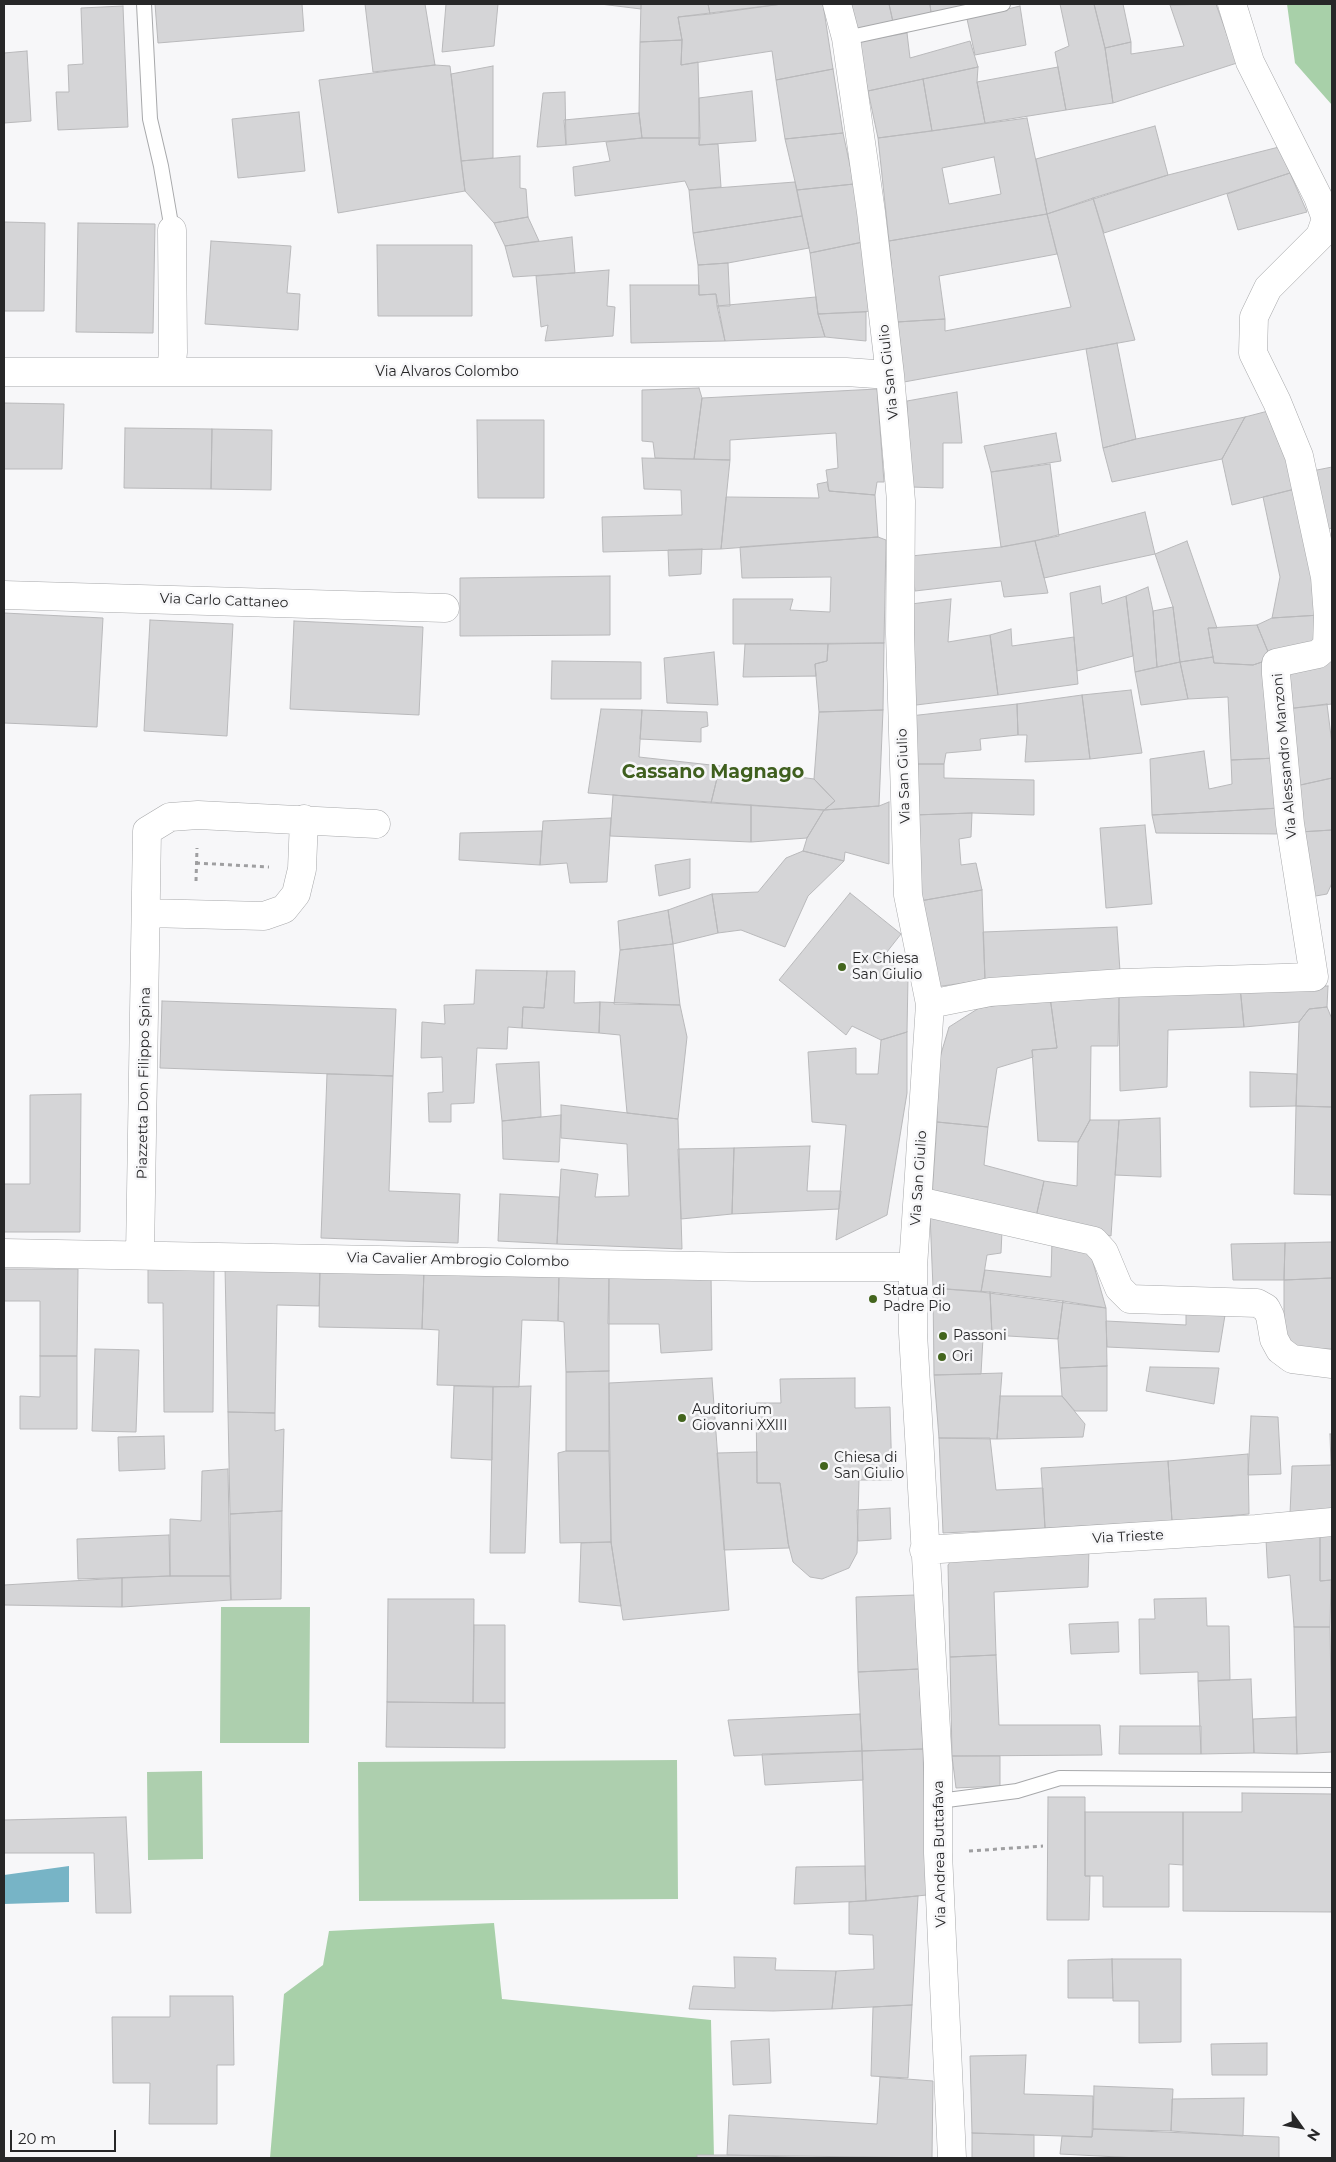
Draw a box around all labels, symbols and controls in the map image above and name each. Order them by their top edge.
street label: Via San Giulio [876,324,902,420]
street label: Via Alvaros Colombo [375,364,519,380]
street label: Via Carlo Cattaneo [159,590,289,612]
street label: Via Alessandro Manzoni [1269,672,1301,840]
street label: Via San Giulio [894,728,914,824]
district label: Cassano Magnago [622,761,804,783]
place label: Ex Chiesa San Giulio [852,951,922,984]
marker: Ex Chiesa San Giulio [836,961,848,973]
street label: Piazzetta Don Filippo Spina [134,987,154,1179]
street label: Via San Giulio [907,1130,931,1226]
street label: Via Cavalier Ambrogio Colombo [347,1250,569,1270]
place label: Statua di Padre Pio [883,1283,951,1315]
marker: Statua di Padre Pio [867,1293,879,1305]
place label: Passoni [953,1328,1007,1344]
marker: Passoni [937,1330,949,1342]
place label: Ori [952,1349,973,1365]
marker: Ori [936,1351,948,1363]
place label: Auditorium Giovanni XXIII [692,1402,788,1434]
marker: Auditorium Giovanni XXIII [676,1412,688,1424]
place label: Chiesa di San Giulio [834,1450,904,1482]
marker: Chiesa di San Giulio [818,1460,830,1472]
street label: Via Trieste [1092,1527,1164,1547]
street label: Via Andrea Buttafava [930,1780,950,1928]
north arrow [1276,2102,1326,2152]
scale bar [12,2120,119,2152]
text: N [1303,2125,1324,2145]
text: 20 m [18,2129,56,2148]

